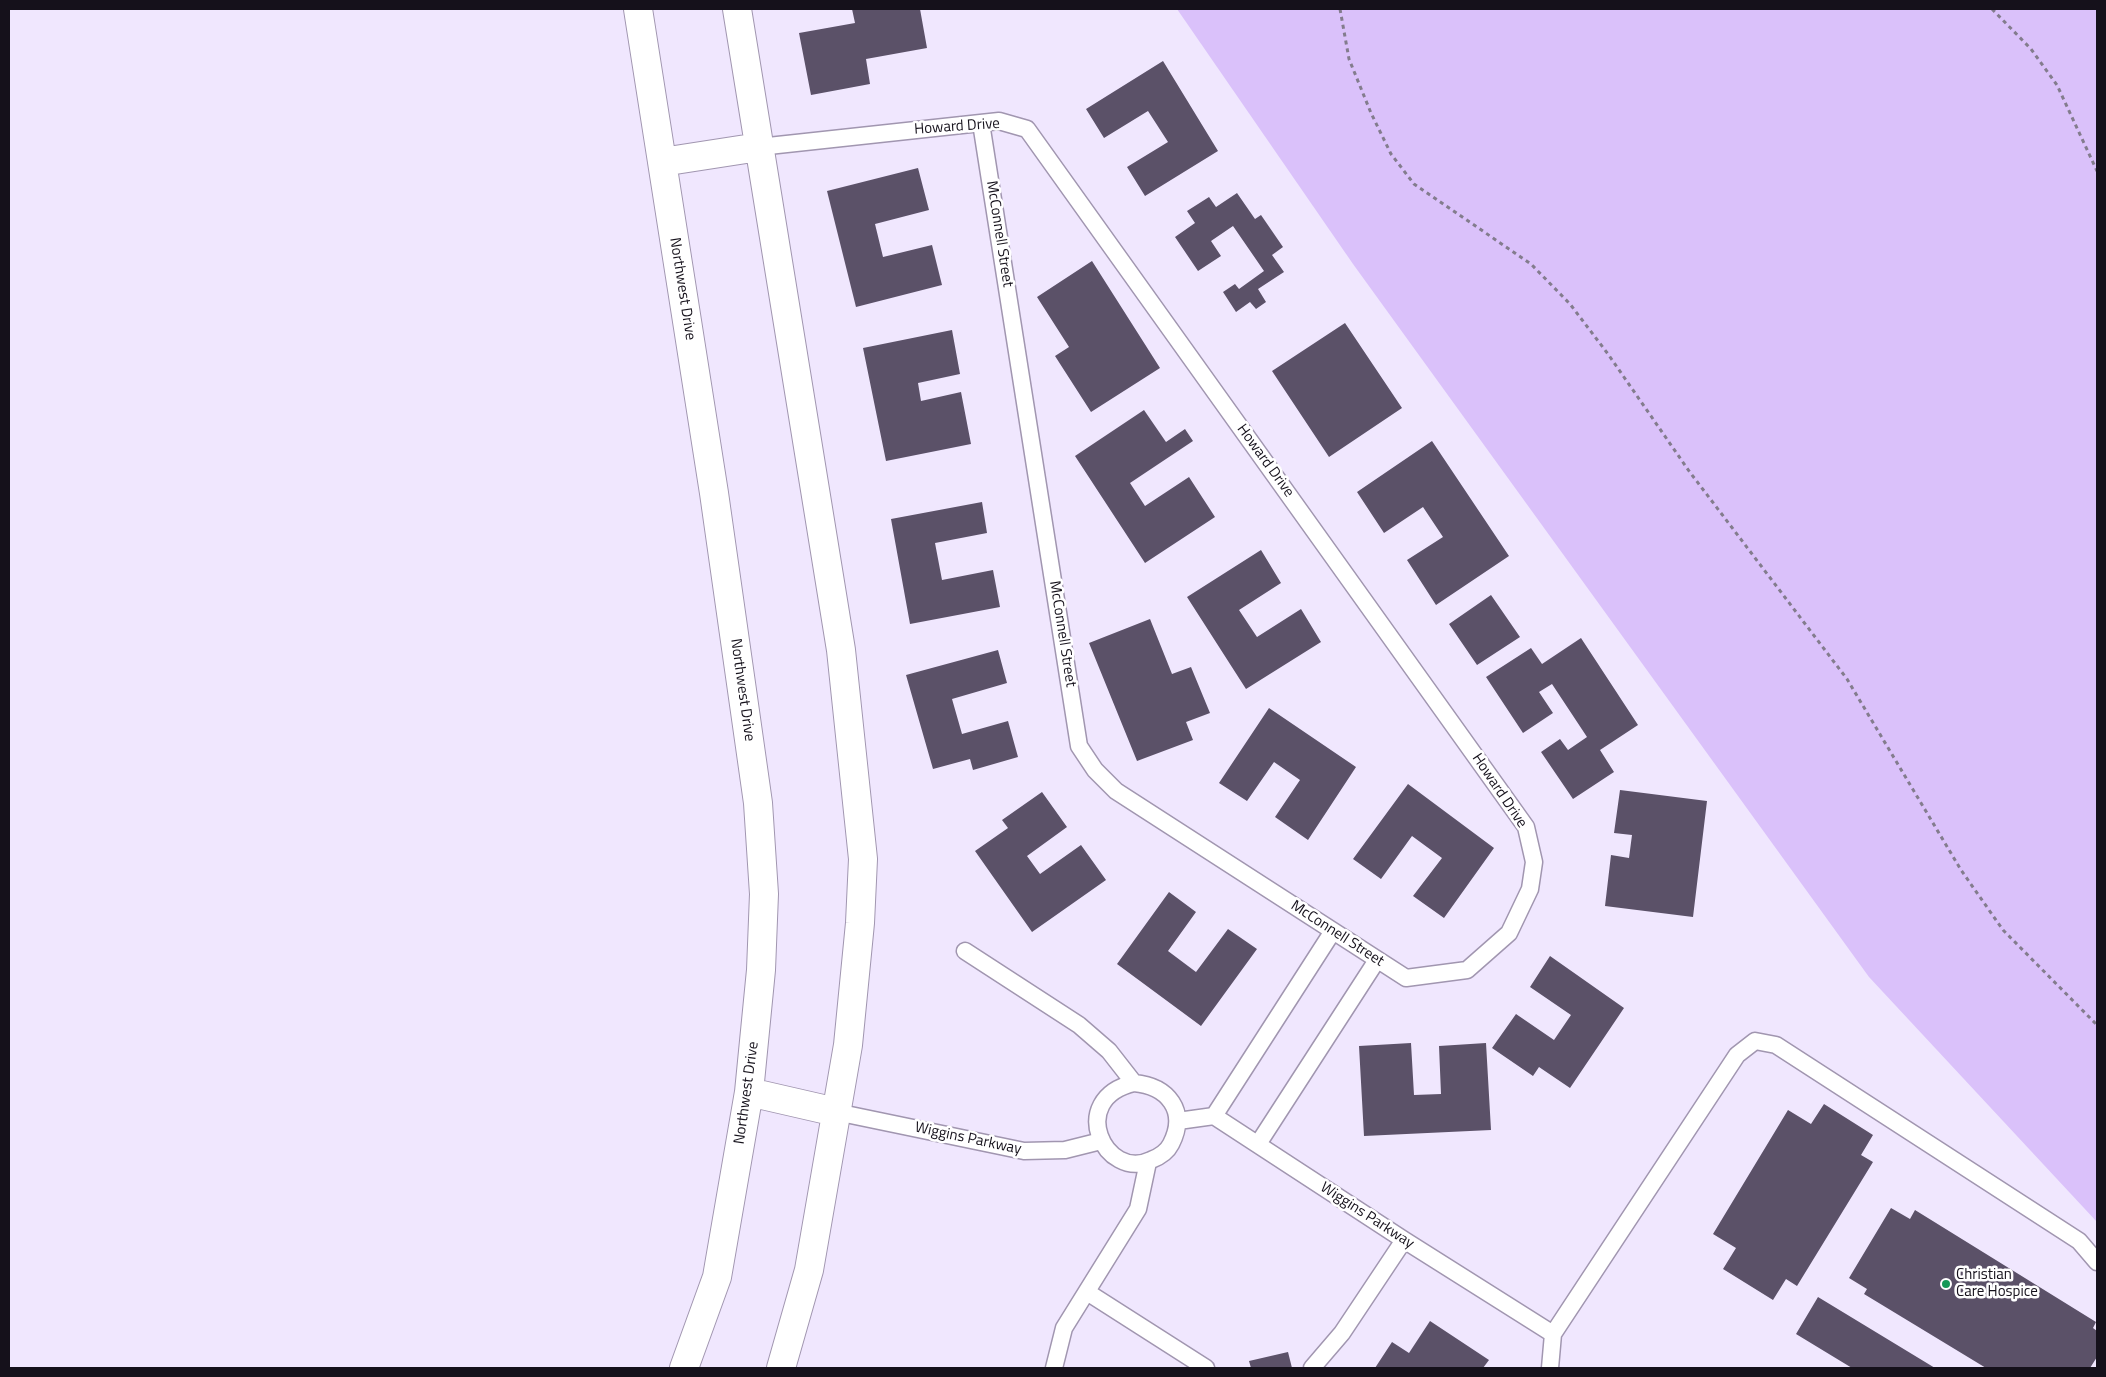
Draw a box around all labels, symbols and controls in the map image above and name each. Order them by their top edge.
street label: Howard Drive [914,115,1000,139]
street label: McConnell Street [982,179,1016,289]
street label: Northwest Drive [665,236,699,342]
street label: Howard Drive [1233,421,1297,501]
street label: McConnell Street [1045,579,1079,689]
street label: Northwest Drive [726,637,758,743]
street label: Howard Drive [1468,750,1530,832]
street label: McConnell Street [1287,897,1387,971]
street label: Northwest Drive [731,1040,763,1146]
street label: Wiggins Parkway [913,1119,1023,1159]
street label: Wiggins Parkway [1317,1179,1417,1253]
place label: Christian Care Hospice [1956,1266,2038,1301]
marker: Christian Care Hospice [1940,1278,1952,1290]

